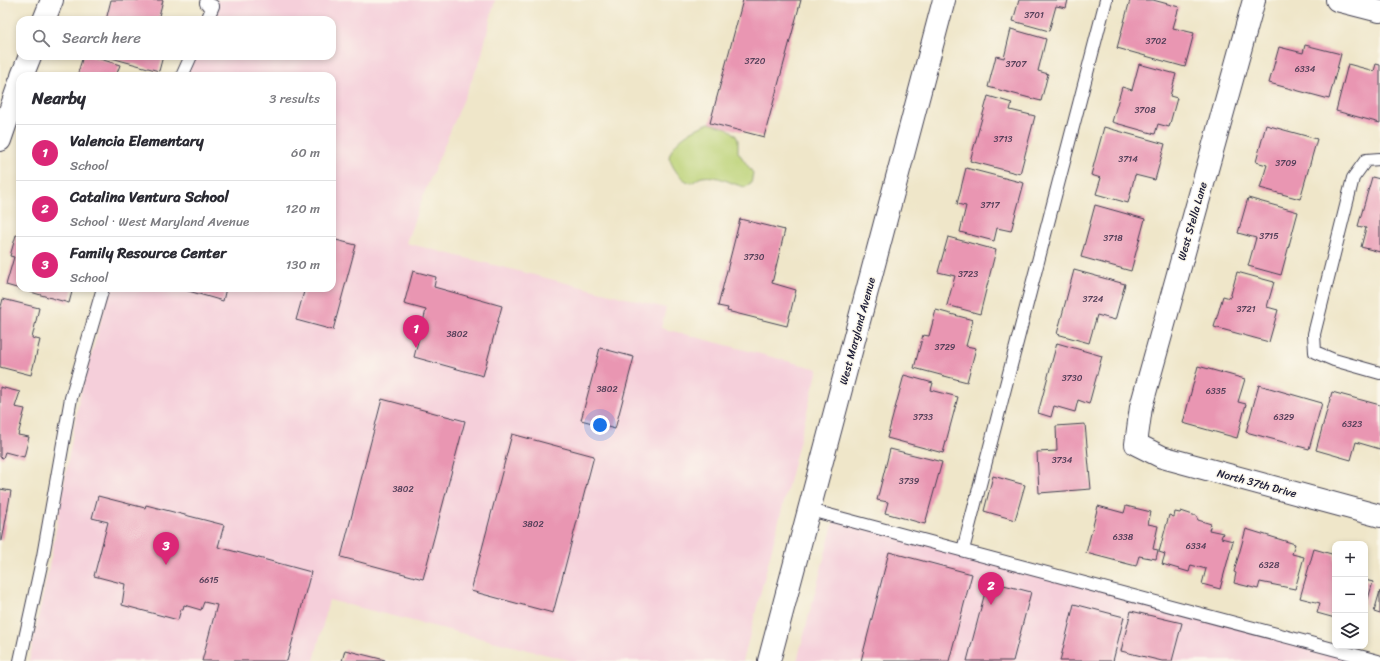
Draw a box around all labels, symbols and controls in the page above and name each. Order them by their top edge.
house number: 3701 [1024,7,1044,23]
search box [16,16,336,60]
text: Search here [62,25,141,51]
icon: search [30,27,52,49]
house number: 3702 [1146,33,1166,49]
house number: 3720 [745,53,766,69]
house number: 3707 [1006,56,1027,72]
house number: 6334 [1295,61,1316,77]
text: Nearby [32,83,86,113]
text: 3 results [269,87,320,110]
house number: 3708 [1134,102,1156,118]
text: Valencia Elementary [70,128,204,154]
house number: 3713 [994,131,1012,147]
text: 1 [42,141,48,164]
text: 60 m [291,141,320,164]
house number: 3714 [1118,151,1138,167]
text: School [70,154,108,177]
house number: 3709 [1275,155,1297,171]
street label: West Stella Lane [1172,179,1213,263]
text: Catalina Ventura School [70,184,229,210]
text: 2 [41,197,49,220]
text: 120 m [285,197,320,220]
house number: 3717 [980,197,1000,213]
text: School · West Maryland Avenue [70,210,249,233]
house number: 3715 [1259,228,1279,244]
house number: 3718 [1103,230,1123,246]
text: Family Resource Center [70,240,226,266]
house number: 3730 [744,249,765,265]
text: 3 [41,253,49,276]
text: 130 m [286,253,320,276]
text: School [70,266,108,289]
house number: 3723 [958,266,978,282]
street label: West Maryland Avenue [834,275,881,387]
house number: 3724 [1083,291,1104,307]
house number: 3721 [1236,301,1256,317]
pin: 1 [403,315,429,348]
house number: 3802 [446,326,468,342]
house number: 3729 [935,339,956,355]
house number: 3730 [1062,370,1083,386]
house number: 3802 [596,381,618,397]
house number: 6335 [1206,383,1227,399]
house number: 3733 [913,409,933,425]
house number: 6329 [1274,409,1295,425]
your location [590,415,610,435]
house number: 6323 [1342,416,1362,432]
house number: 3734 [1052,452,1073,468]
street label: North 37th Drive [1215,464,1299,503]
house number: 3739 [899,473,920,489]
house number: 3802 [392,481,414,497]
house number: 3802 [522,516,544,532]
house number: 6338 [1113,529,1134,545]
pin: 3 [153,532,179,565]
house number: 6334 [1186,538,1207,554]
map controls [1332,541,1368,649]
button: + [1332,541,1368,577]
house number: 6328 [1259,557,1280,573]
house number: 6615 [199,572,219,588]
pin: 2 [978,572,1004,605]
button: − [1332,577,1368,613]
button: layers [1332,613,1368,649]

